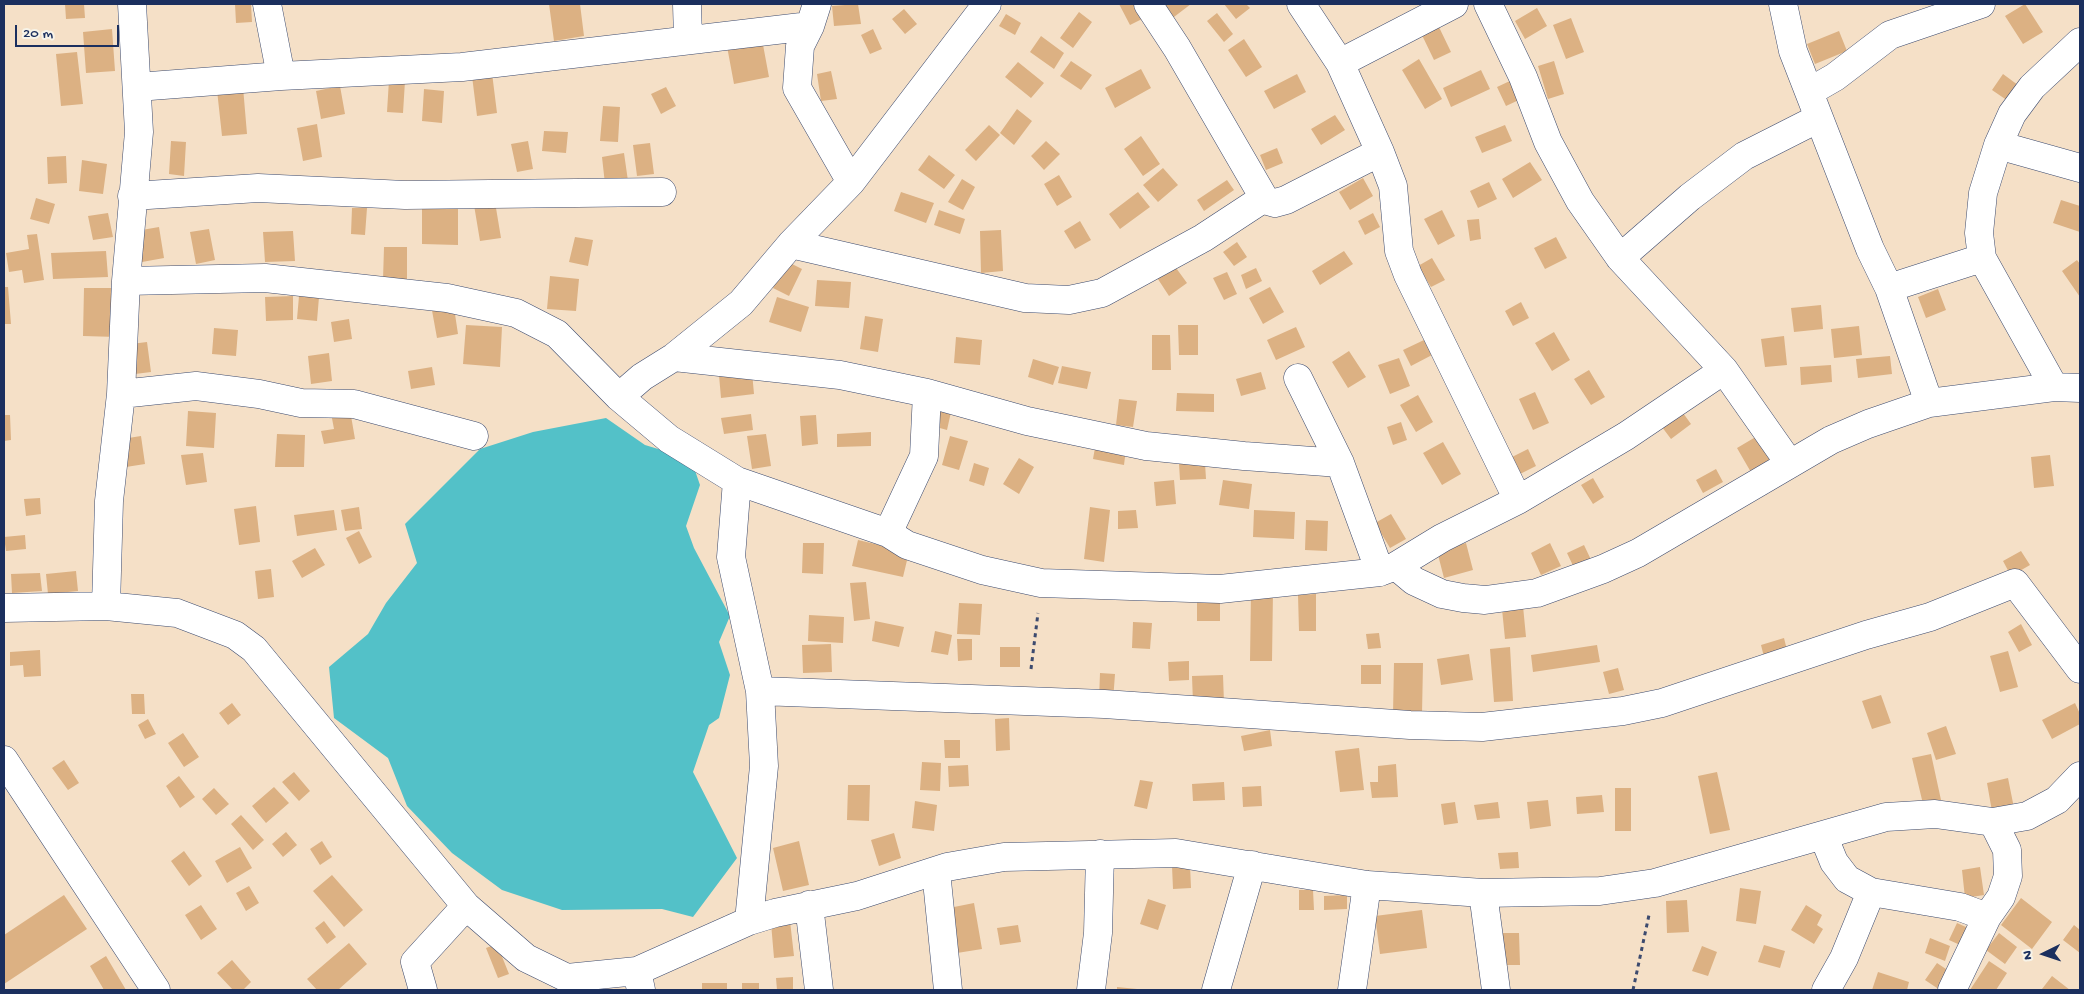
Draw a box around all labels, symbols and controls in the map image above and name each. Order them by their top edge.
scale bar [18,15,121,47]
text: 20 m [23,25,53,43]
north arrow [2019,929,2069,979]
text: N [2020,950,2037,960]

